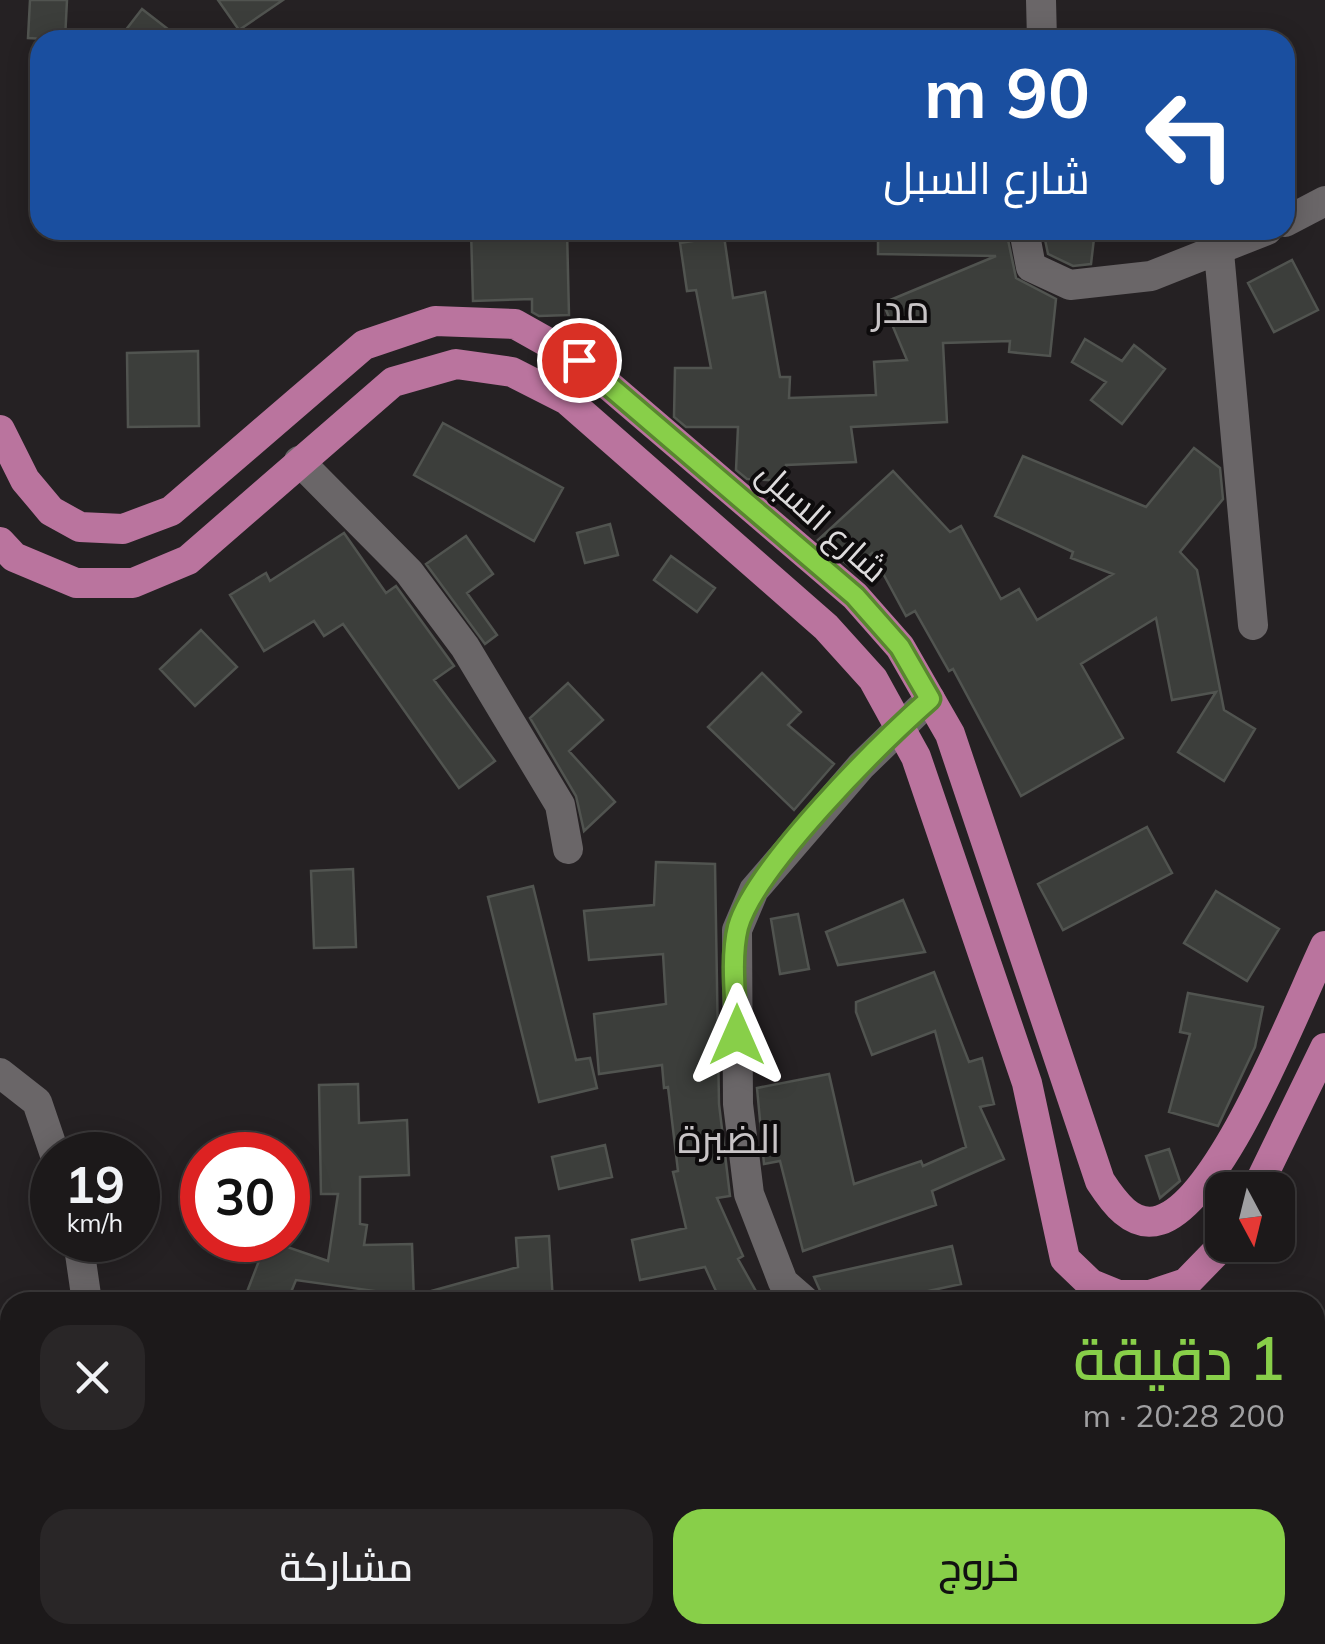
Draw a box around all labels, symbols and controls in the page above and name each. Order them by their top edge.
text: 90 m [924,48,1090,136]
icon: left [1125,70,1255,200]
text: شارع السبل [883,149,1090,205]
district label: مدر [870,283,930,333]
pin [537,318,622,403]
icon: arrive [552,333,607,388]
street label: شارع السبل [747,451,897,593]
position arrow [685,983,789,1087]
district label: الضبرة [678,1113,781,1163]
speed limit sign: 30 [180,1132,310,1262]
text: 19 [65,1153,125,1216]
north arrow [1205,1172,1295,1262]
map controls [1205,1172,1295,1262]
text: km/h [67,1207,123,1238]
text: 1 دقيقة [1073,1320,1285,1395]
button: close [40,1325,145,1430]
text: 200 m · 20:28 [1083,1395,1285,1435]
button: مشاركة [40,1509,653,1624]
button: خروج [673,1509,1285,1624]

